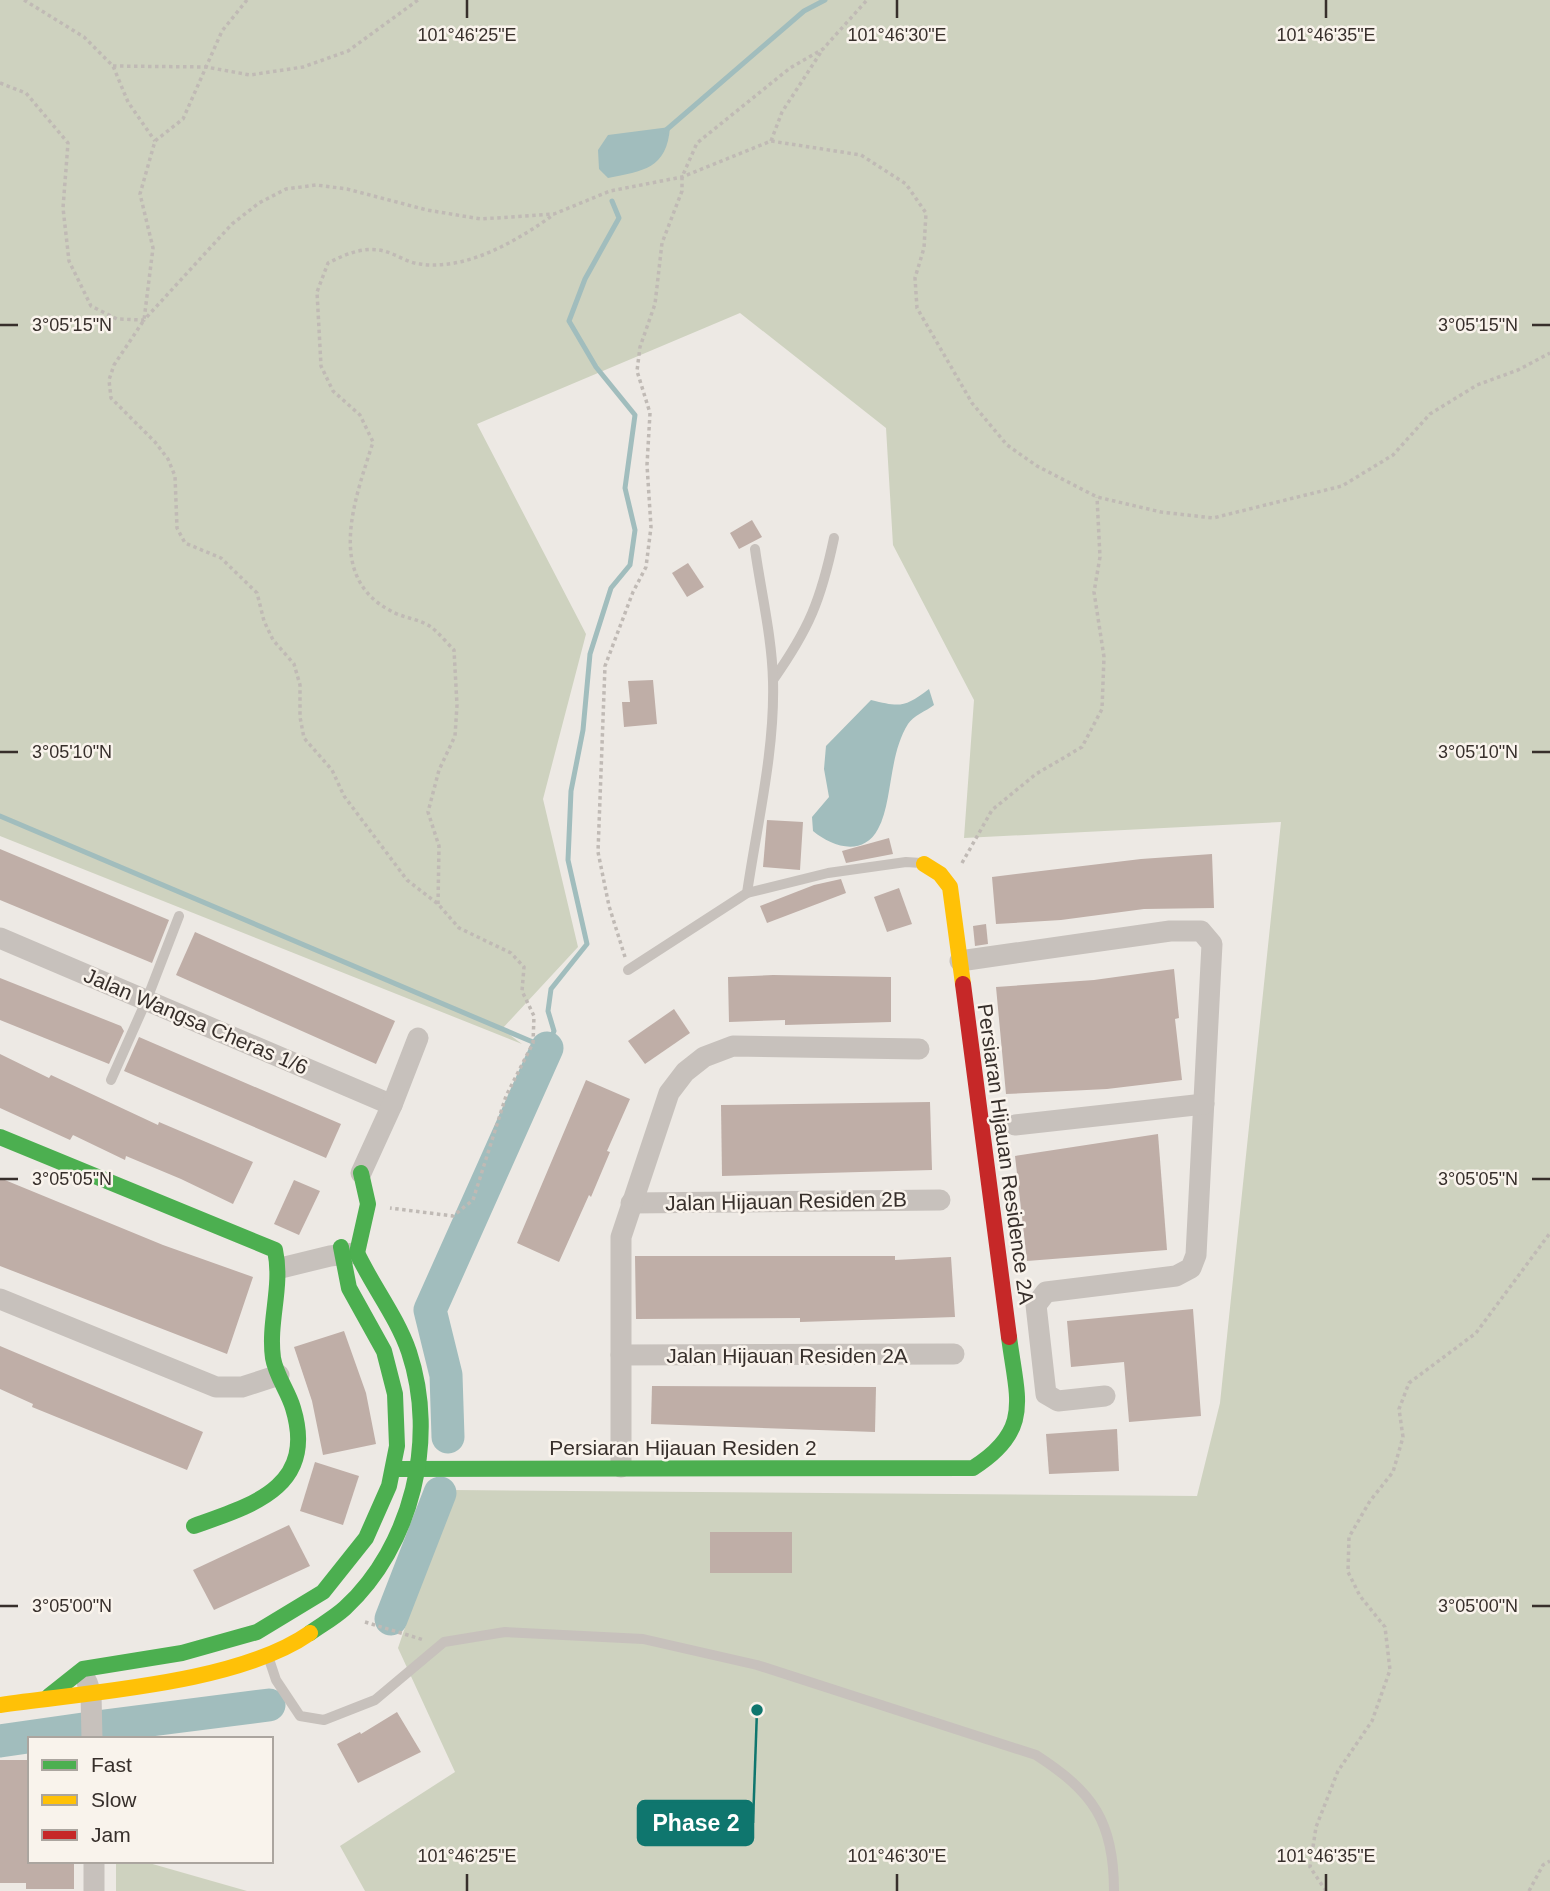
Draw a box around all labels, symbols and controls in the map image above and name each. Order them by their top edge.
text: 101°46'25"E [417,25,517,45]
text: 101°46'30"E [847,25,947,45]
text: 101°46'35"E [1276,25,1376,45]
text: 3°05'15"N [32,315,112,335]
text: 3°05'15"N [1438,315,1518,335]
text: 3°05'10"N [32,742,112,762]
text: 3°05'10"N [1438,742,1518,762]
street label: Jalan Wangsa Cheras 1/6 [81,963,311,1079]
street label: Persiaran Hijauan Residence 2A [973,1002,1039,1306]
text: 3°05'05"N [32,1169,112,1189]
text: 3°05'05"N [1438,1169,1518,1189]
street label: Jalan Hijauan Residen 2B [665,1187,907,1215]
street label: Jalan Hijauan Residen 2A [666,1344,908,1367]
street label: Persiaran Hijauan Residen 2 [549,1436,817,1459]
text: 3°05'00"N [32,1596,112,1616]
text: 3°05'00"N [1438,1596,1518,1616]
legend [28,1737,273,1863]
text: Fast [91,1753,132,1776]
text: Slow [91,1788,137,1811]
callout: Phase 2 [638,1801,753,1845]
text: Phase 2 [653,1810,739,1836]
text: Jam [91,1823,131,1846]
text: 101°46'25"E [417,1846,517,1866]
text: 101°46'30"E [847,1846,947,1866]
text: 101°46'35"E [1276,1846,1376,1866]

